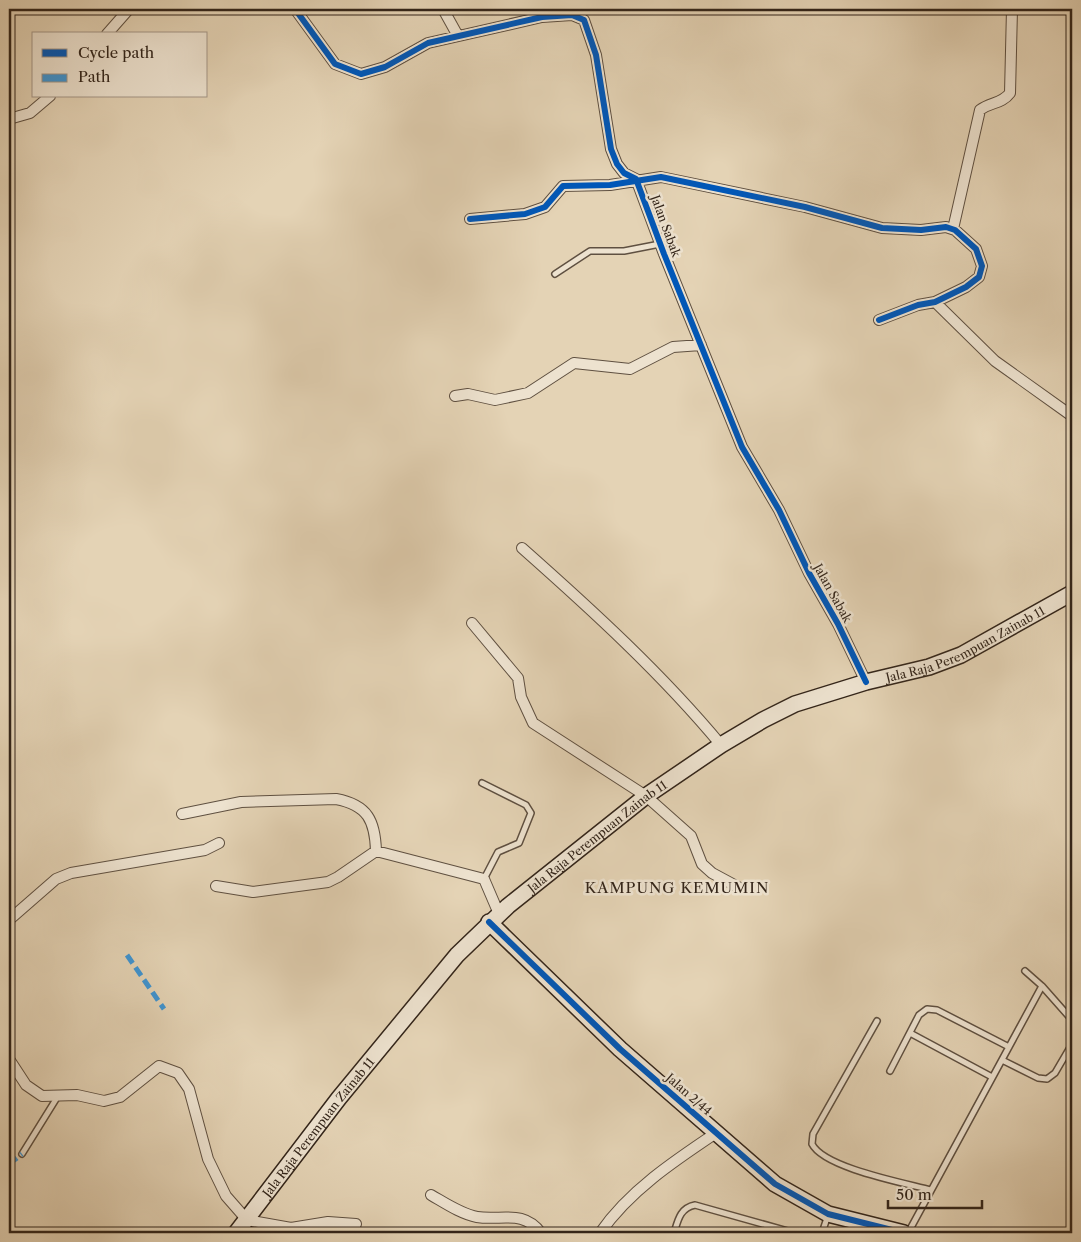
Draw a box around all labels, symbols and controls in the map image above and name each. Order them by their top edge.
legend [32,32,208,98]
text: Cycle path [78,43,155,62]
text: Path [78,67,111,86]
street label: Jalan Sabak [647,191,685,260]
street label: Jalan Sabak [810,559,856,626]
street label: Jala Raja Perempuan Zainab 11 [882,602,1047,685]
street label: Jala Raja Perempuan Zainab 11 [523,777,669,897]
district label: KAMPUNG KEMUMIN [585,878,769,897]
street label: Jala Raja Perempuan Zainab 11 [258,1054,377,1201]
street label: Jalan 2/44 [661,1069,715,1118]
scale bar [888,1177,982,1209]
text: 50 m [896,1185,932,1204]

